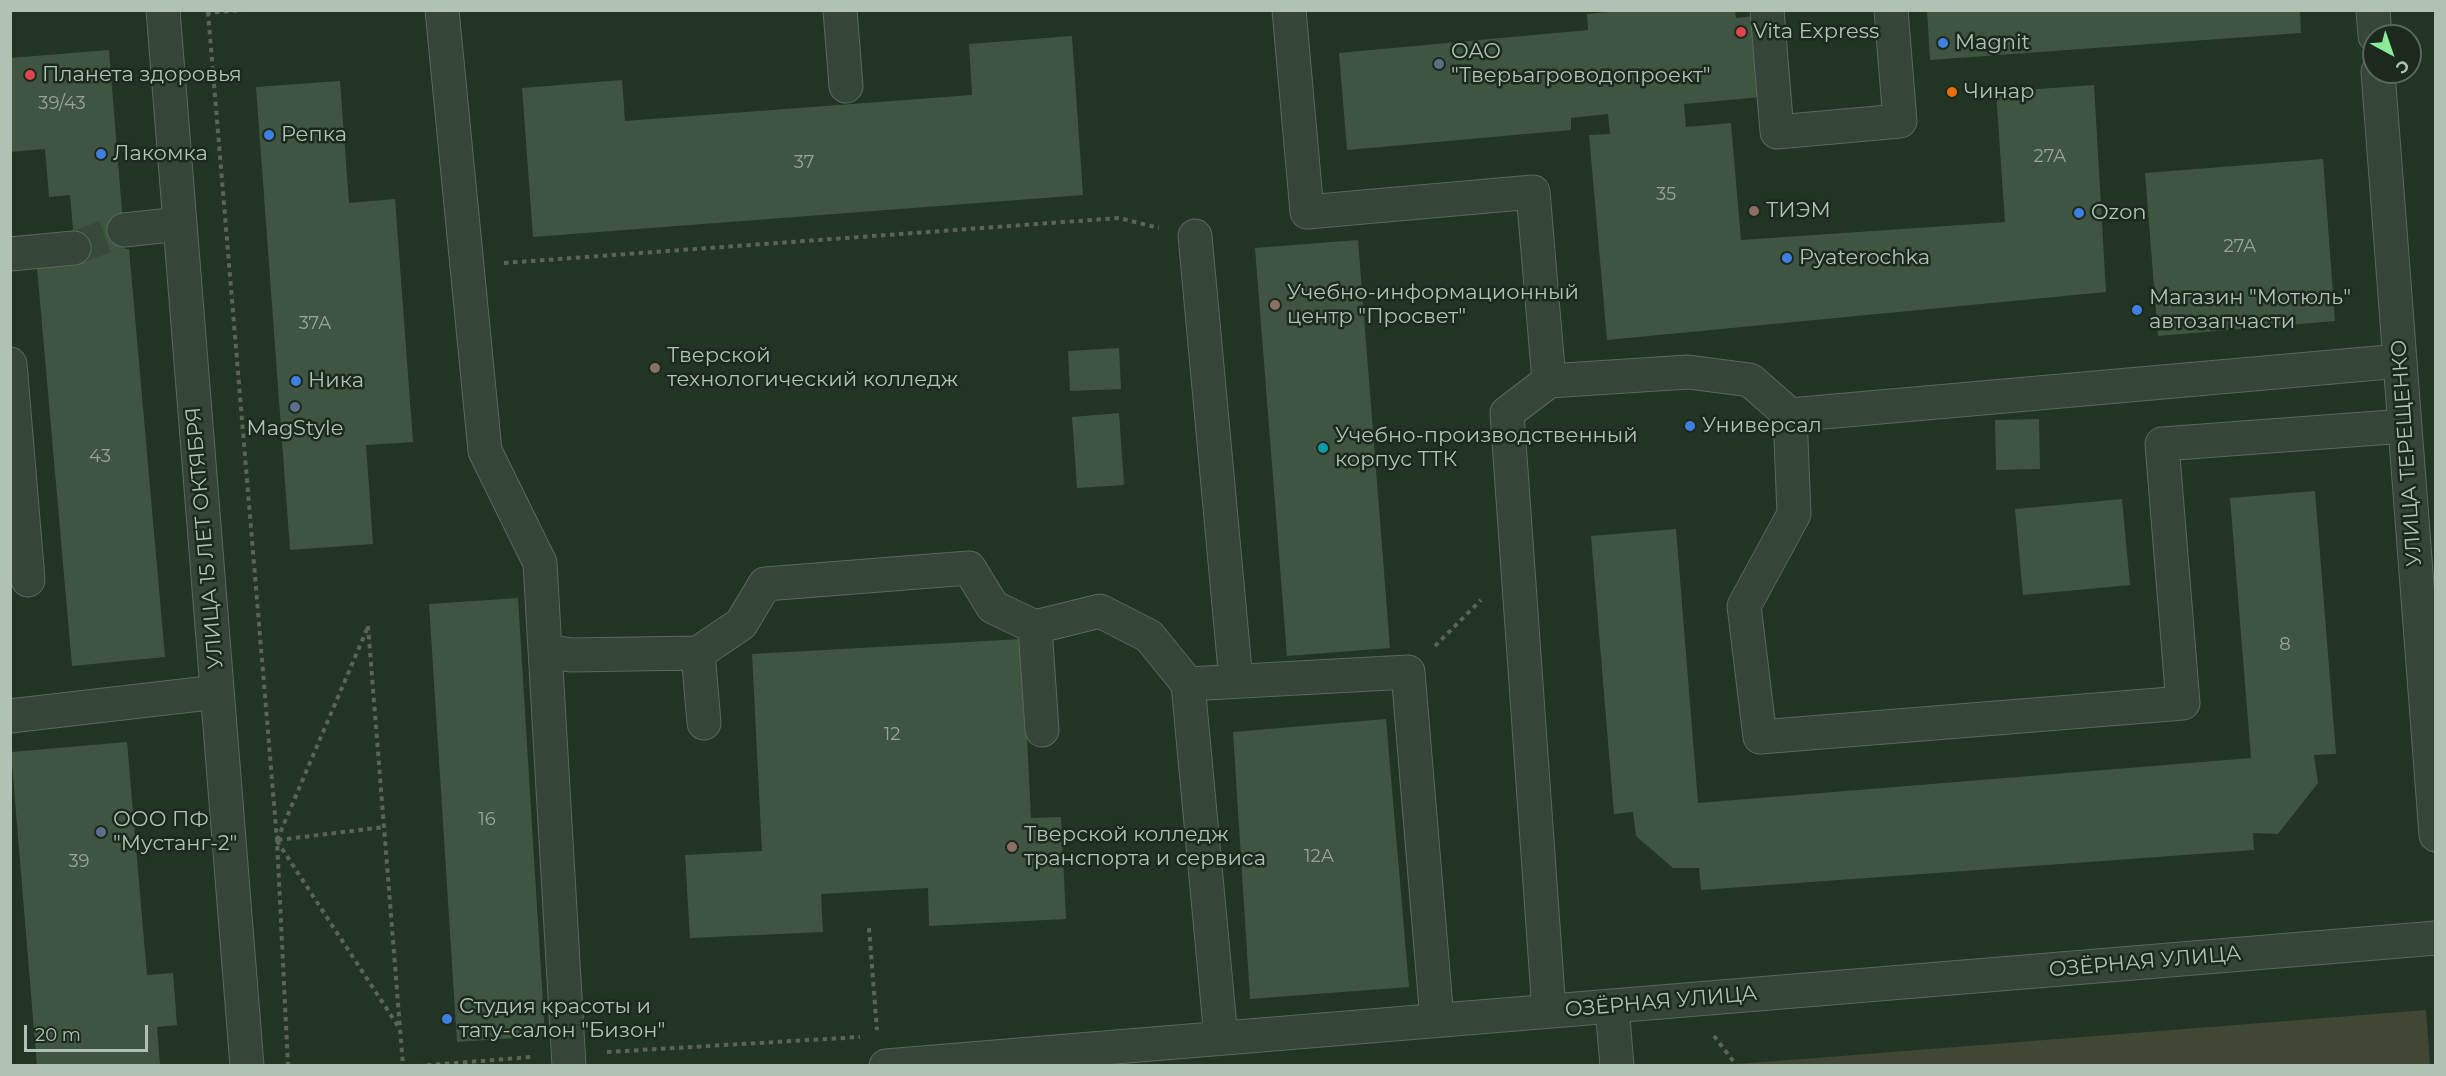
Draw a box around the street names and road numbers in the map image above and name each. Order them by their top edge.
street label: УЛИЦА ТЕРЕЩЕНКО [2386,339,2428,567]
street label: УЛИЦА 15 ЛЕТ ОКТЯБРЯ [181,406,229,670]
street label: ОЗЁРНАЯ УЛИЦА [2048,941,2242,983]
street label: ОЗЁРНАЯ УЛИЦА [1564,981,1758,1023]

